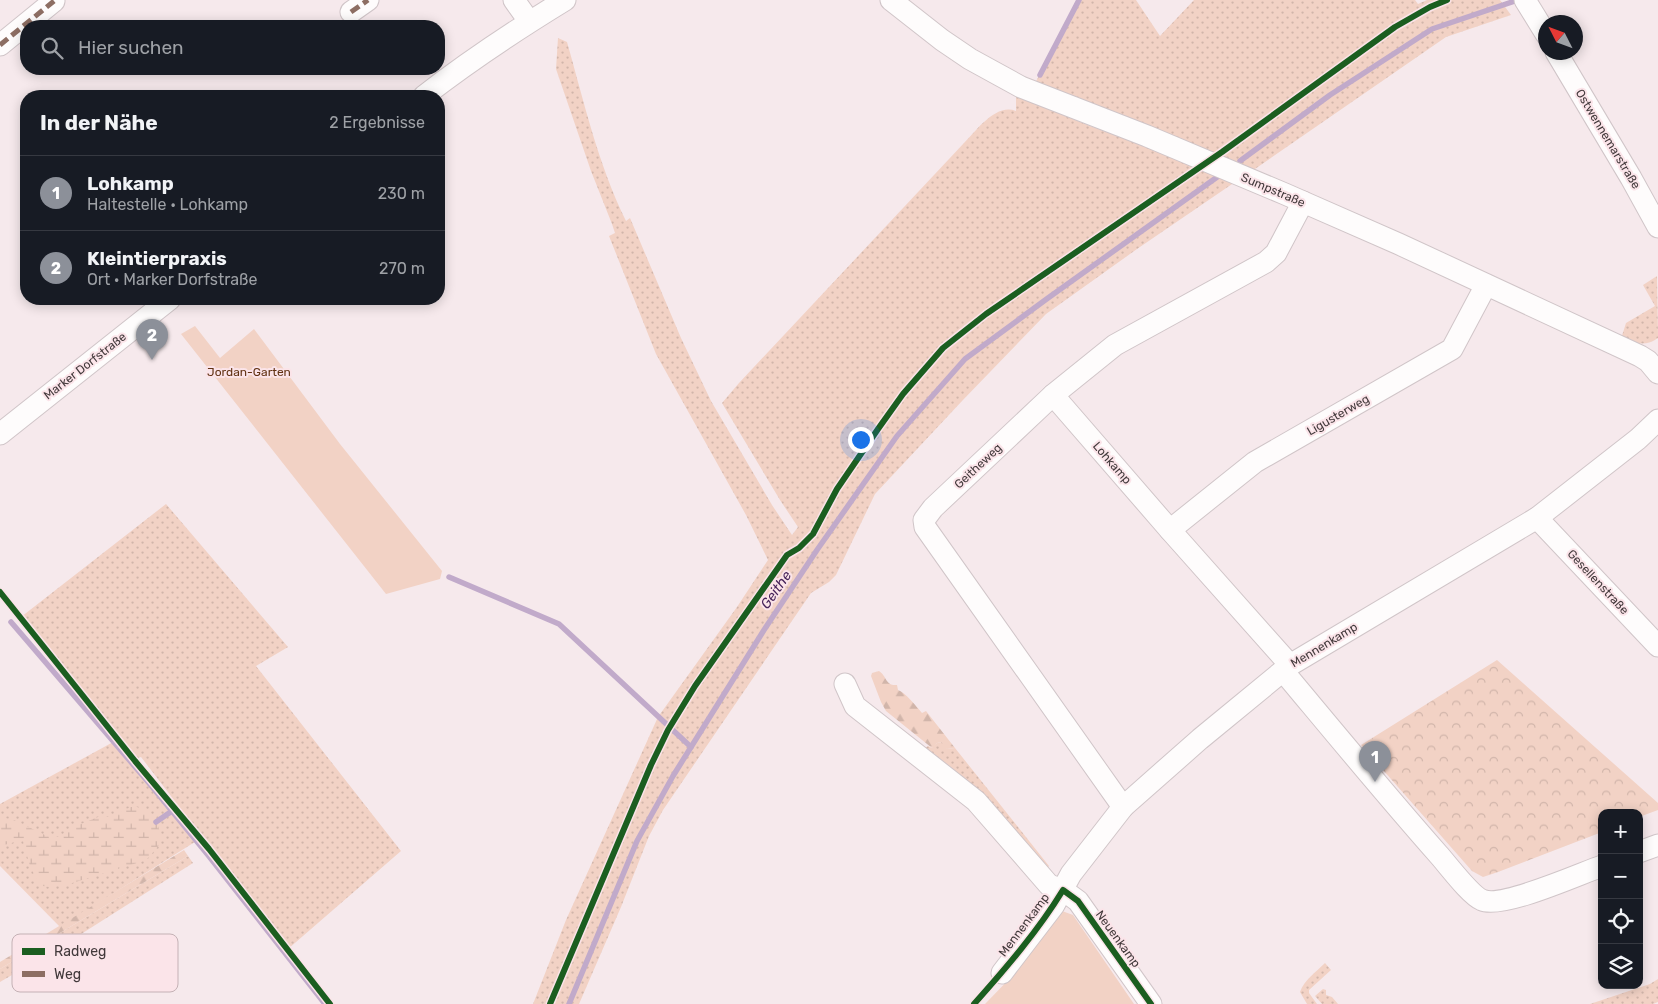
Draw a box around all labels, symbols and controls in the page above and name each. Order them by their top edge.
north arrow [1538,15,1583,60]
search box [20,20,445,75]
icon: search [38,34,66,62]
text: Hier suchen [78,36,184,59]
street label: Ostwennemarstraße [1573,87,1643,192]
text: In der Nähe [40,110,158,135]
text: 2 Ergebnisse [329,113,425,132]
street label: Sumpstraße [1239,170,1307,210]
text: Lohkamp [87,172,174,195]
text: 1 [52,184,60,203]
text: 230 m [378,184,425,203]
text: Haltestelle · Lohkamp [87,195,248,214]
text: Kleintierpraxis [87,247,227,270]
text: 2 [51,259,61,278]
text: 270 m [379,259,425,278]
text: Ort · Marker Dorfstraße [87,270,257,289]
pin: 2 [136,319,168,360]
street label: Marker Dorfstraße [41,329,129,402]
park label: Jordan-Garten [207,365,291,379]
street label: Ligusterweg [1304,392,1372,438]
your location [848,427,874,453]
street label: Lohkamp [1090,439,1134,487]
street label: Geitheweg [951,441,1005,491]
street label: Gesellenstraße [1564,547,1632,617]
water label: Geithe [757,568,795,612]
street label: Mennenkamp [1288,620,1360,670]
pin: 1 [1359,741,1391,782]
map controls [1598,809,1643,989]
button: + [1598,809,1643,854]
button: − [1598,854,1643,899]
street label: Mennenkamp [996,891,1052,959]
button: locate [1598,899,1643,944]
street label: Neuenkamp [1093,908,1143,970]
legend [12,934,178,992]
text: Radweg [54,943,106,960]
button: layers [1598,944,1643,989]
text: Weg [54,966,81,983]

